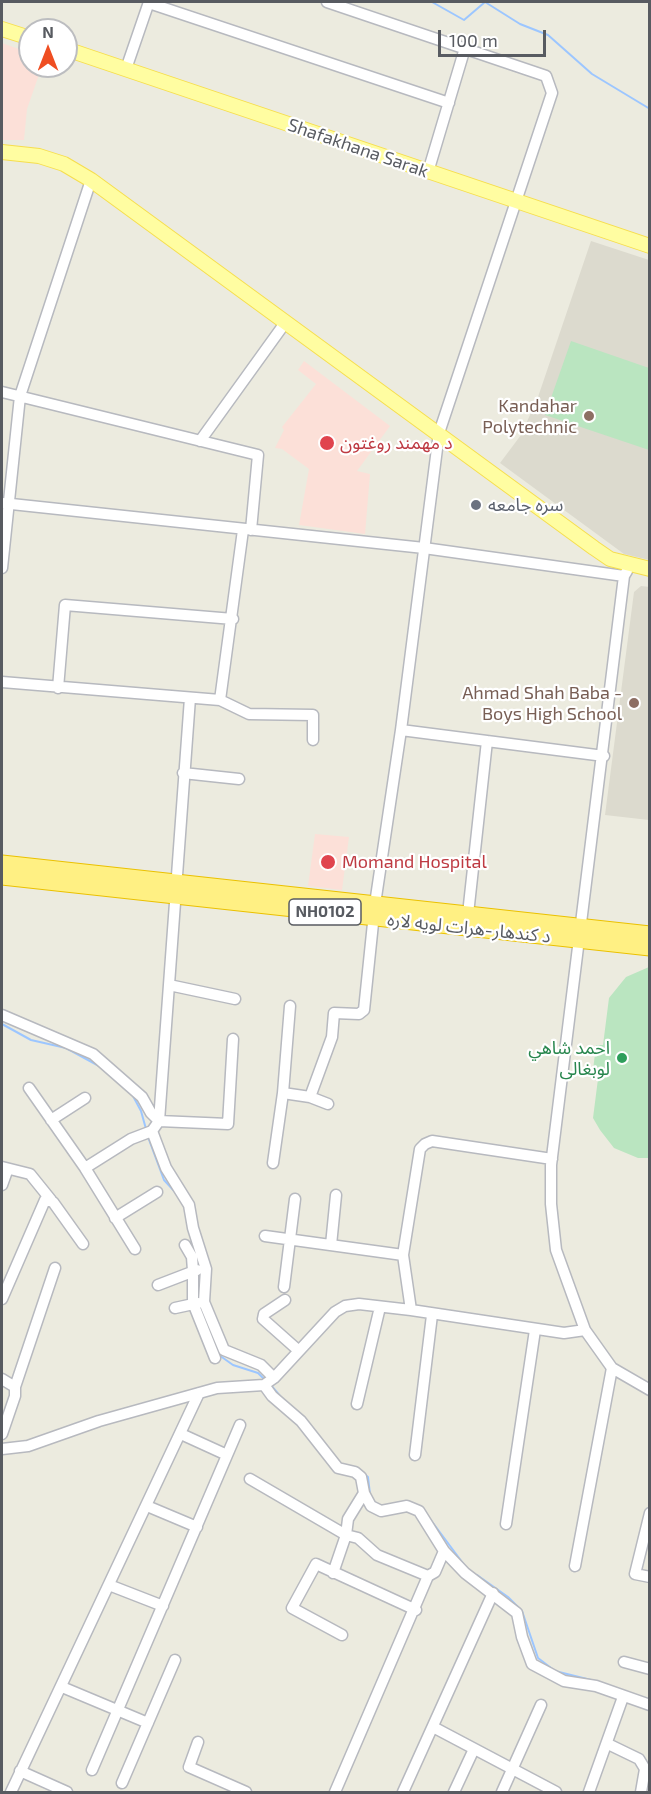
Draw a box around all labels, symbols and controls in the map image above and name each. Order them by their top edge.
north arrow [18,18,78,78]
scale bar [441,18,549,56]
text: N [42,22,54,41]
text: 100 m [449,29,498,51]
street label: Shafakhana Sarak [285,114,431,182]
place label: Kandahar Polytechnic [482,395,577,438]
marker: Kandahar Polytechnic [582,409,596,423]
place label: د مهمند روغتون [340,432,453,454]
marker: د مهمند روغتون [318,434,336,452]
place label: سره جامعه [488,494,563,516]
marker: سره جامعه [469,498,483,512]
place label: Ahmad Shah Baba - Boys High School [462,682,622,724]
marker: Ahmad Shah Baba - Boys High School [627,696,641,710]
place label: Momand Hospital [342,851,487,873]
marker: Momand Hospital [319,853,337,871]
road number: NH0102 [289,899,361,925]
street label: د کندهار-هرات لويه لاره [386,909,552,947]
place label: احمد شاهي لوبغالی [528,1037,610,1080]
marker: احمد شاهي لوبغالی [615,1051,629,1065]

